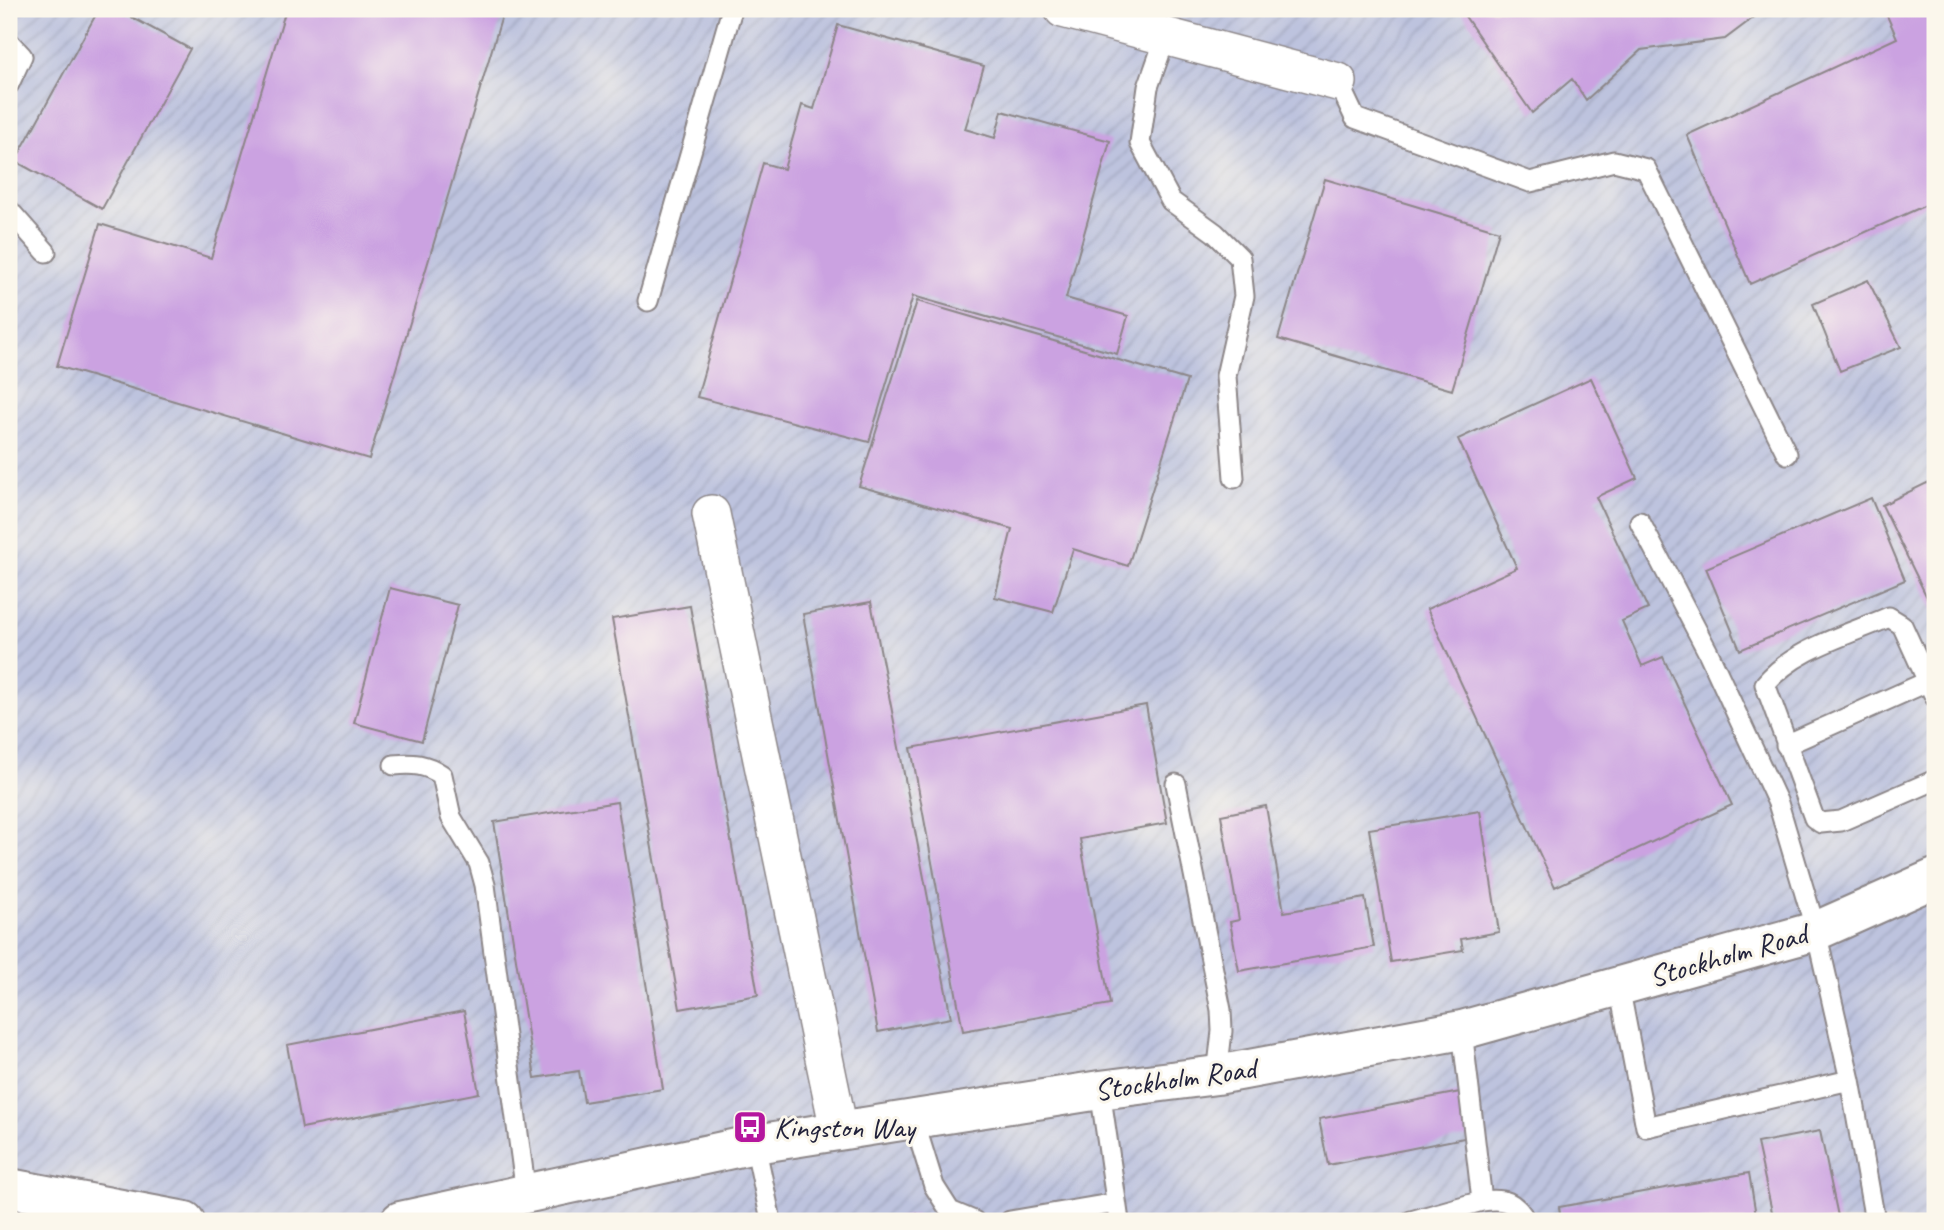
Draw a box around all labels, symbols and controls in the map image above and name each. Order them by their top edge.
street label: Stockholm Road [1645,913,1815,996]
street label: Stockholm Road [1092,1048,1262,1109]
bus stop icon: Kingston Way [731,1108,769,1146]
place label: Kingston Way [774,1108,917,1146]

